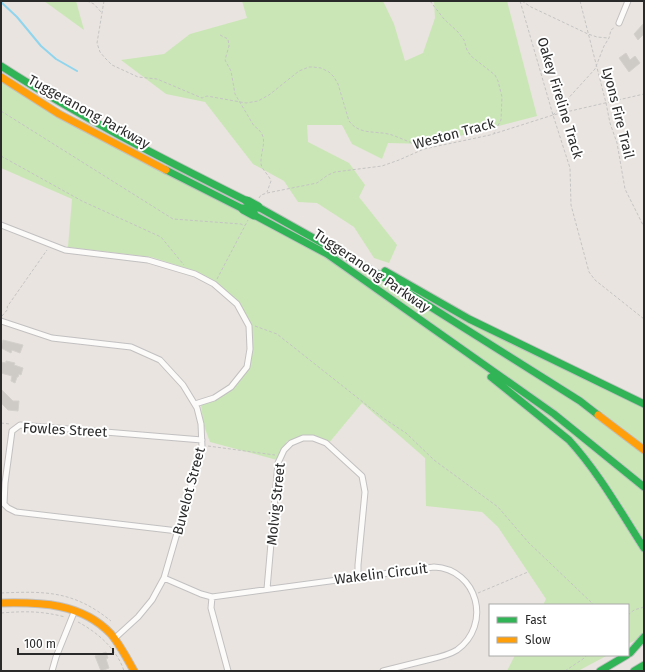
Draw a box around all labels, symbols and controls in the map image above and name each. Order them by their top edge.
street label: Oakey Fireline Track [533,35,587,162]
street label: Lyons Fire Trail [598,66,638,160]
street label: Tuggeranong Parkway [25,71,153,153]
street label: Weston Track [411,115,497,153]
street label: Tuggeranong Parkway [311,226,433,316]
street label: Fowles Street [22,419,109,441]
street label: Buvelot Street [169,444,209,537]
street label: Molvig Street [263,461,289,546]
street label: Wakelin Circuit [333,560,430,588]
legend [489,604,629,656]
text: Fast [525,613,547,627]
scale bar [18,630,113,656]
text: Slow [525,633,551,647]
text: 100 m [24,637,56,651]

